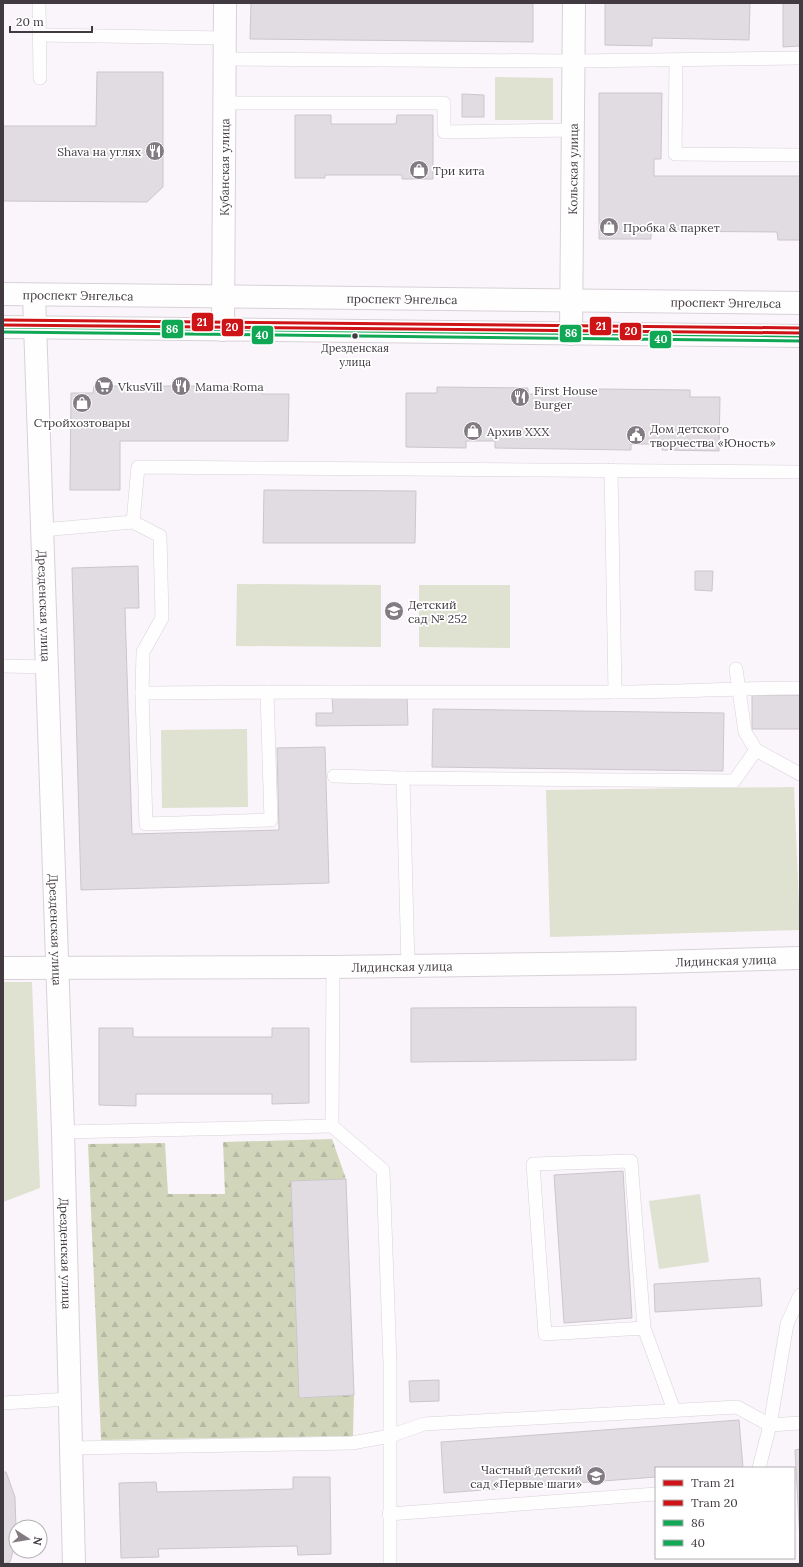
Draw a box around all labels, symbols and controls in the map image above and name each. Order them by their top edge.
scale bar [10,8,92,34]
text: 20 m [16,14,44,29]
street label: Кубанская улица [216,118,232,216]
street label: Кольская улица [565,123,580,215]
restaurant icon: Shava на углях [144,140,166,162]
place label: Shava на углях [57,144,142,159]
shop icon: Три кита [408,159,430,181]
place label: Три кита [433,163,485,178]
shop icon: Пробка & паркет [598,216,620,238]
place label: Пробка & паркет [623,220,720,235]
street label: проспект Энгельса [22,287,134,303]
street label: проспект Энгельса [346,290,457,307]
street label: проспект Энгельса [670,294,781,310]
line badge: 21 [191,312,214,332]
text: 21 [197,315,208,329]
line badge: 21 [589,316,612,336]
line badge: 20 [221,318,244,337]
line badge: 86 [161,319,184,339]
text: 21 [596,319,607,333]
text: 20 [226,320,238,334]
text: 86 [166,322,178,336]
line badge: 20 [619,322,642,341]
line badge: 86 [559,324,582,343]
text: 20 [625,324,637,338]
line badge: 40 [251,325,274,345]
text: 86 [565,326,577,340]
text: 40 [255,328,269,342]
line badge: 40 [649,330,672,349]
marker: Дрезденская улица [350,331,360,341]
text: 40 [654,332,668,346]
place label: Дрезденская улица [321,341,389,369]
supermarket icon: VkusVill [93,375,115,397]
restaurant icon: Mama Roma [170,375,192,397]
place label: VkusVill [117,379,162,394]
place label: Mama Roma [195,379,264,394]
place label: First House Burger [534,383,598,412]
restaurant icon: First House Burger [509,386,531,408]
shop icon: Стройхозтовары [71,392,93,414]
place label: Стройхозтовары [34,415,130,430]
shop icon: Архив XXX [462,420,484,442]
place label: Дом детского творчества «Юность» [650,421,776,450]
place label: Архив XXX [486,424,549,439]
public building icon: Дом детского творчества «Юность» [625,424,647,446]
street label: Дрезденская улица [35,550,54,662]
place label: Детский сад № 252 [408,597,467,626]
school or university icon: Детский сад № 252 [383,600,405,622]
street label: Дрезденская улица [47,873,65,986]
street label: Лидинская улица [675,951,777,969]
street label: Лидинская улица [351,958,453,974]
street label: Дрезденская улица [57,1197,75,1310]
place label: Частный детский сад «Первые шаги» [470,1462,582,1491]
school or university icon: Частный детский сад «Первые шаги» [585,1465,607,1487]
legend [655,1467,795,1559]
text: Tram 21 [691,1475,735,1490]
text: Tram 20 [691,1495,738,1510]
text: 86 [691,1515,705,1530]
north arrow [8,1519,48,1559]
text: N [30,1535,46,1547]
text: 40 [691,1535,705,1550]

